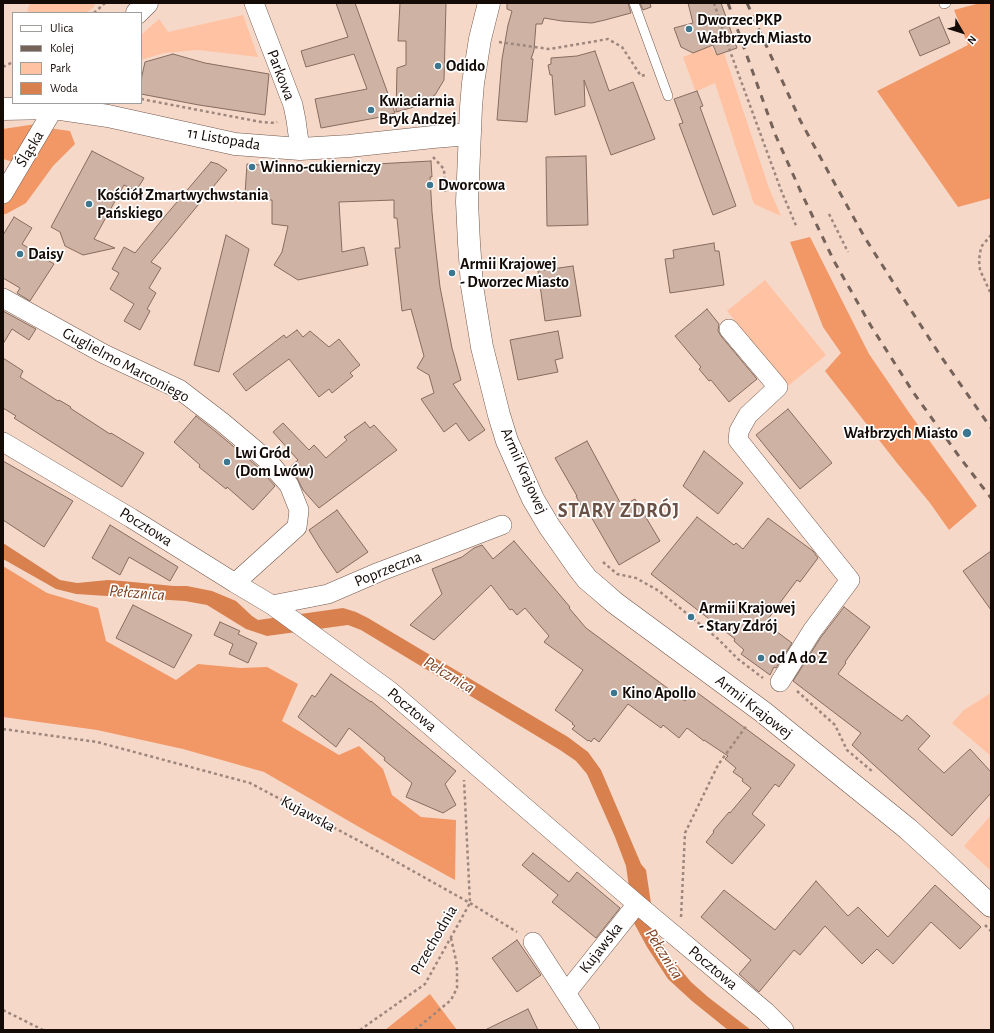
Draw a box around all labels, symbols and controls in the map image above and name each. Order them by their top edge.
place label: Dworzec PKP Wałbrzych Miasto [697,10,811,48]
legend [12,12,142,104]
north arrow [942,12,982,52]
text: Ulica [50,22,73,34]
marker: Dworzec PKP Wałbrzych Miasto [684,24,694,34]
text: N [965,33,978,46]
text: Kolej [50,42,74,54]
street label: Parkowa [263,47,299,103]
place label: Odido [446,56,485,76]
marker: Odido [433,61,443,71]
text: Park [50,62,71,74]
text: Woda [50,82,78,94]
place label: Kwiaciarnia Bryk Andzej [379,91,456,129]
marker: Kwiaciarnia Bryk Andzej [366,105,376,115]
street label: 11 Listopada [186,123,262,155]
street label: Śląska [12,127,48,171]
place label: Winno-cukierniczy [260,157,381,177]
marker: Winno-cukierniczy [247,162,257,172]
place label: Dworcowa [438,175,506,195]
marker: Dworcowa [425,180,435,190]
place label: Kościół Zmartwychwstania Pańskiego [97,185,269,223]
marker: Kościół Zmartwychwstania Pańskiego [84,199,94,209]
place label: Daisy [28,244,64,264]
marker: Daisy [15,249,25,259]
place label: Armii Krajowej - Dworzec Miasto [460,254,569,292]
marker: Armii Krajowej - Dworzec Miasto [447,268,457,278]
street label: Guglielmo Marconiego [59,323,193,407]
place label: Wałbrzych Miasto [844,423,958,443]
street label: Armii Krajowej [496,425,552,517]
marker: Wałbrzych Miasto [961,427,973,439]
place label: Lwi Gród (Dom Lwów) [235,443,314,481]
marker: Lwi Gród (Dom Lwów) [222,457,232,467]
district label: STARY ZDRÓJ [558,499,680,523]
street label: Pocztowa [116,503,176,551]
street label: Poprzeczna [352,547,424,591]
water label: Pełcznica [108,580,166,606]
place label: Armii Krajowej - Stary Zdrój [699,598,795,636]
marker: Armii Krajowej - Stary Zdrój [686,612,696,622]
place label: od A do Z [769,648,827,668]
water label: Pełcznica [420,652,478,698]
marker: od A do Z [756,653,766,663]
street label: Armii Krajowej [712,671,796,743]
place label: Kino Apollo [622,683,696,703]
street label: Pocztowa [383,684,441,736]
marker: Kino Apollo [609,688,619,698]
street label: Kujawska [277,792,339,836]
street label: Przechodnia [406,902,462,978]
street label: Kujawska [575,919,627,977]
water label: Pełcznica [641,925,687,983]
street label: Pocztowa [684,942,742,994]

